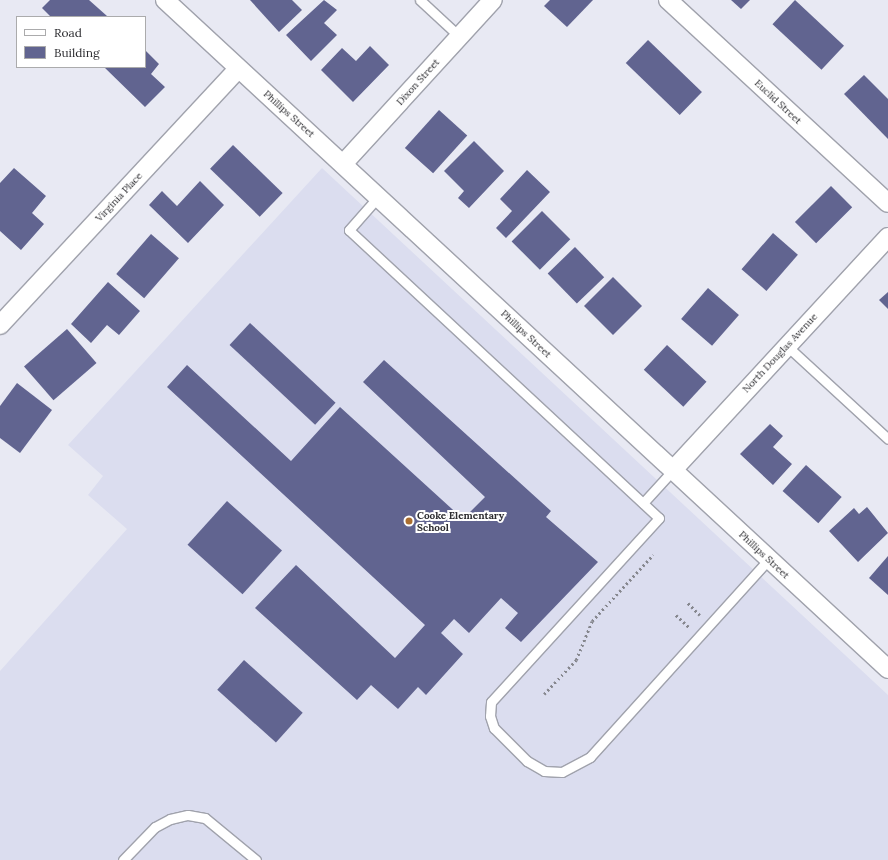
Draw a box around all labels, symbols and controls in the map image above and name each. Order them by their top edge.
legend [16,16,146,68]
text: Road [54,25,82,40]
text: Building [54,45,100,60]
street label: Dixon Street [394,56,442,108]
street label: Euclid Street [752,77,804,127]
street label: Phillips Street [261,88,317,140]
street label: Virginia Place [93,170,145,224]
street label: Phillips Street [498,308,554,360]
street label: North Douglas Avenue [740,311,820,395]
place label: Cooke Elementary School [417,509,504,532]
marker: Cooke Elementary School [404,516,414,526]
street label: Phillips Street [736,529,792,581]

